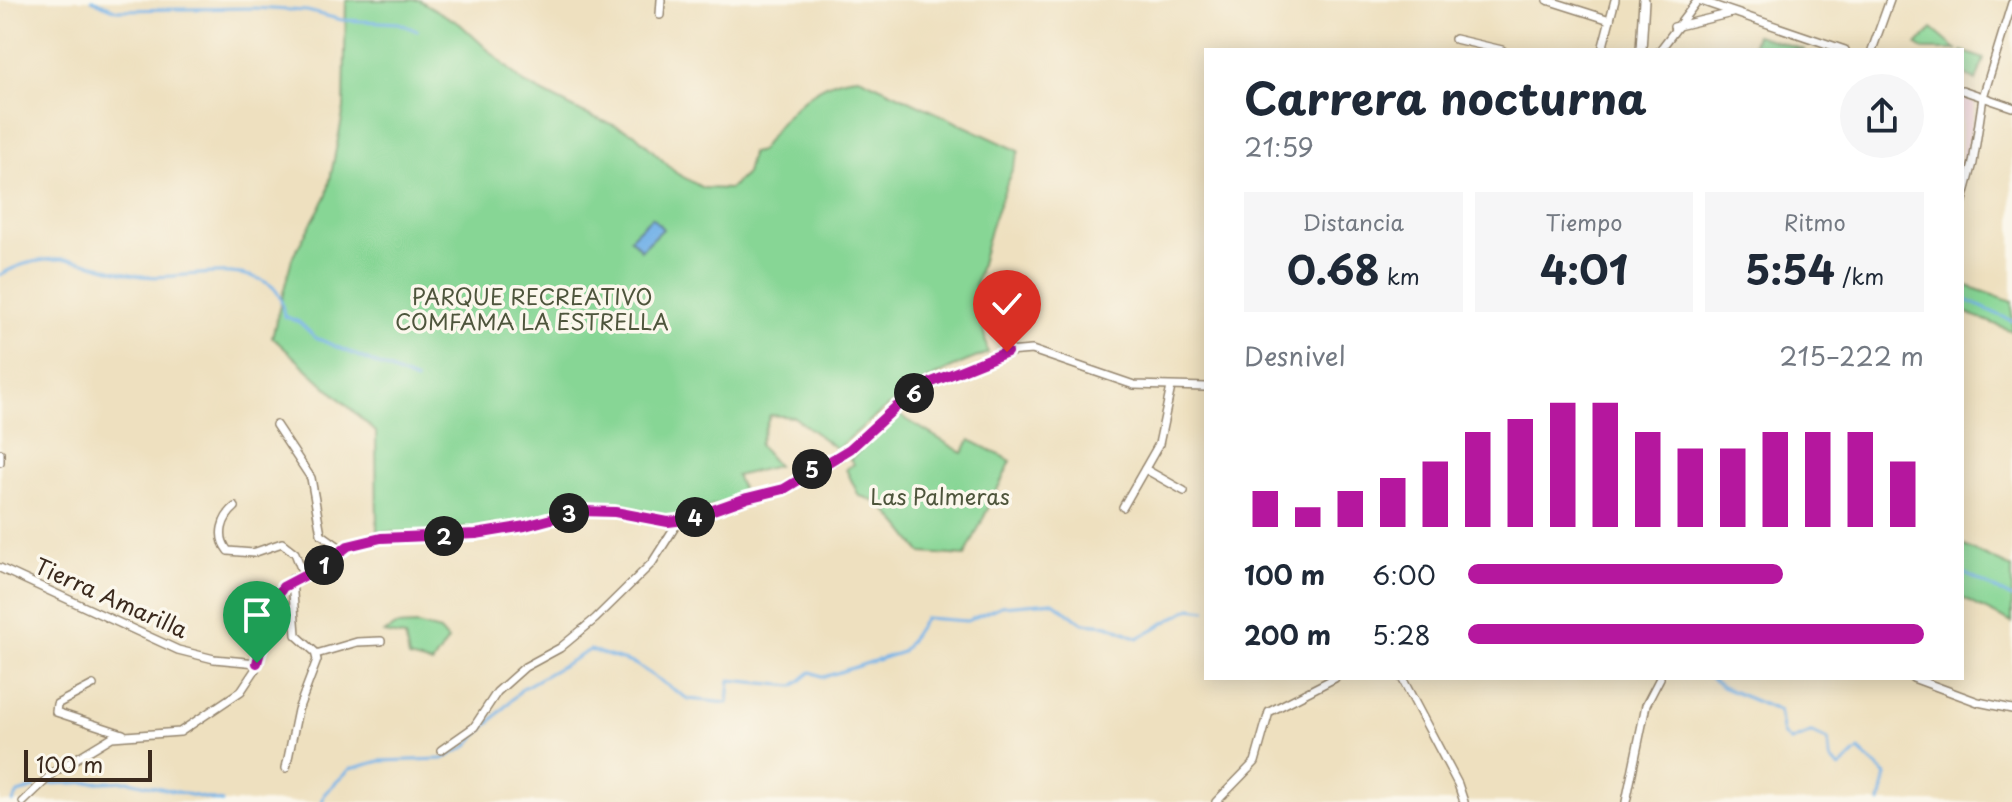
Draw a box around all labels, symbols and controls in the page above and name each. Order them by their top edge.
text: Carrera nocturna [1244,64,1647,130]
button: share [1840,74,1924,158]
text: 21:59 [1244,127,1314,166]
text: Distancia [1303,205,1404,238]
text: Tiempo [1545,205,1623,238]
text: Ritmo [1784,205,1846,238]
text: 0.68 [1287,238,1380,299]
text: 4:01 [1540,238,1628,299]
text: 5:54 [1745,238,1835,299]
text: km [1380,259,1420,292]
text: /km [1835,259,1884,292]
pin [973,270,1041,352]
park label: PARQUE RECREATIVO COMFAMA LA ESTRELLA [395,279,669,337]
icon: check [985,282,1029,326]
text: Desnivel [1244,336,1345,375]
text: 215–222 m [1779,336,1924,375]
pin: 6 [894,373,934,413]
text: 6 [906,376,922,409]
pin: 5 [792,449,832,489]
text: 5 [805,452,819,485]
park label: Las Palmeras [870,479,1010,512]
pin: 3 [549,493,589,533]
text: 3 [562,496,576,529]
pin: 4 [675,497,715,537]
text: 4 [688,500,702,533]
pin: 2 [424,516,464,556]
text: 2 [436,519,452,552]
pin: 1 [304,545,344,585]
street label: Tierra Amarilla [30,548,194,645]
text: 1 [319,548,329,581]
text: 100 m [1244,555,1325,594]
text: 6:00 [1372,555,1436,594]
pin [223,581,291,663]
icon: arrive [235,593,279,637]
text: 200 m [1244,615,1331,654]
text: 5:28 [1372,615,1431,654]
scale bar [24,746,152,782]
text: 100 m [36,747,103,780]

